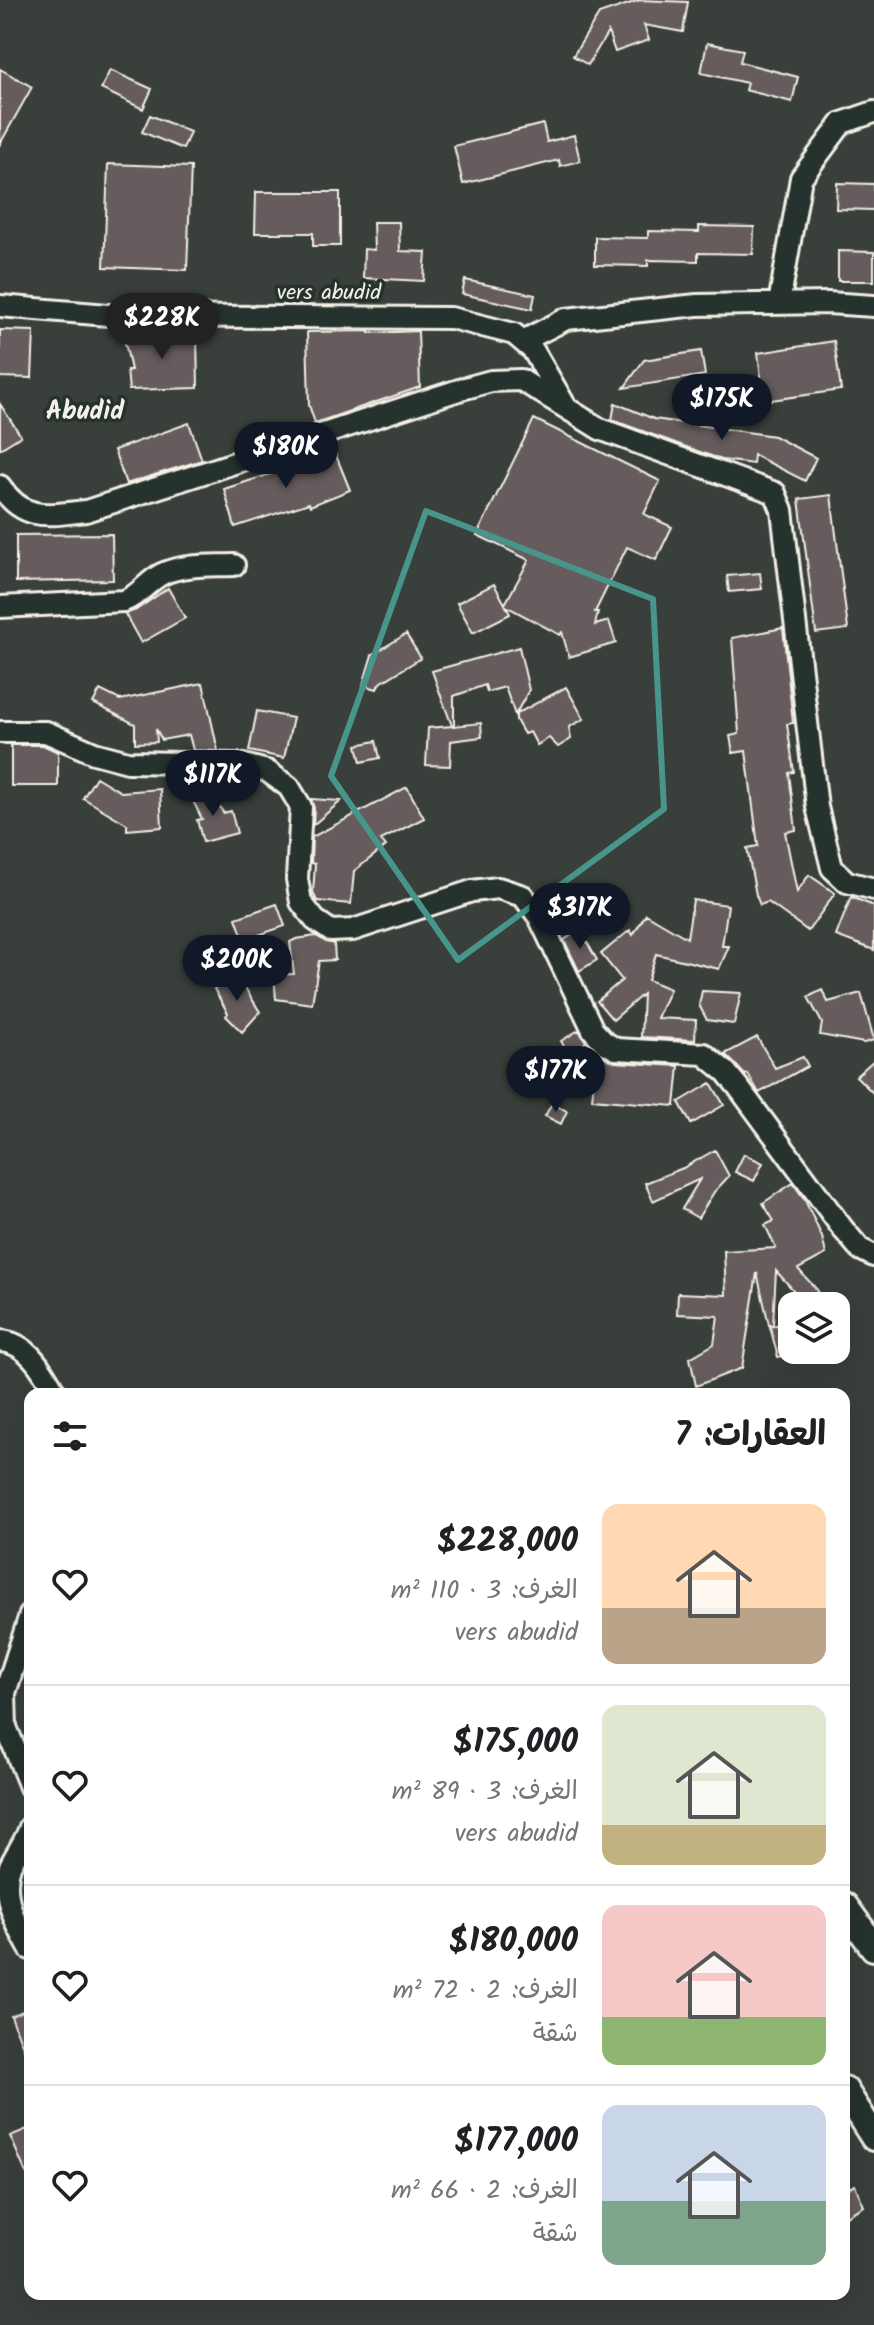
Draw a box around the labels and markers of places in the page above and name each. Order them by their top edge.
pin: $228K [106,293,218,361]
pin: $175K [666,374,778,442]
pin: $180K [230,422,342,490]
pin: $117K [157,750,269,818]
pin: $317K [524,883,636,951]
pin: $200K [181,935,293,1003]
pin: $177K [500,1046,612,1114]

